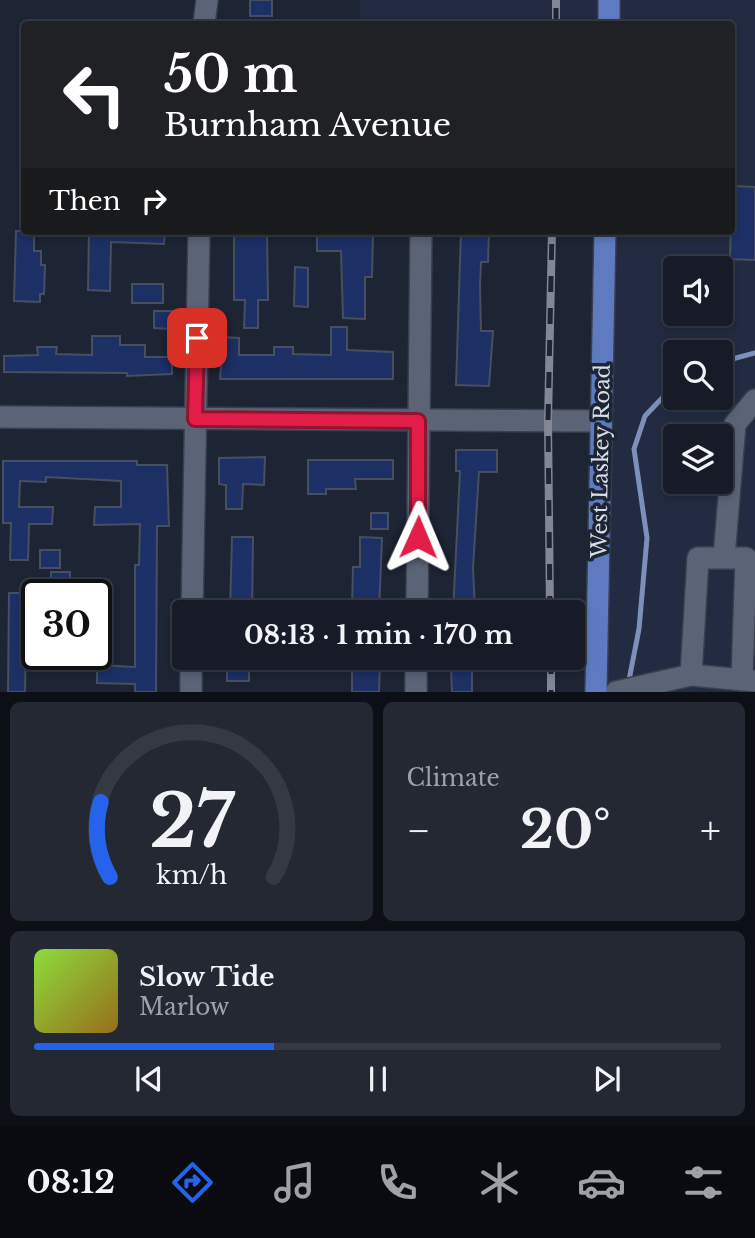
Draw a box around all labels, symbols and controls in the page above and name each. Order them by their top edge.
text: 50 m [164,44,297,105]
icon: left [49,49,140,140]
text: Burnham Avenue [164,105,451,145]
icon: right [135,182,173,220]
text: Then [49,185,121,217]
map controls [663,256,733,494]
button: sound [663,256,733,326]
pin [167,308,227,368]
icon: arrive [178,319,216,357]
button: search [663,340,733,410]
street label: West Laskey Road [586,364,616,559]
button: layers [663,424,733,494]
position arrow [381,500,455,574]
speed limit sign: 30 [21,579,112,670]
text: 08:13 · 1 min · 170 m [244,619,513,651]
text: Climate [407,764,500,792]
text: 27 [149,777,235,868]
text: 20° [520,798,611,862]
text: − [407,807,431,854]
text: + [700,807,721,854]
text: km/h [156,860,227,891]
text: Slow Tide [139,961,275,993]
text: Marlow [139,993,229,1021]
icon: previous [130,1060,168,1098]
icon: pause [359,1060,397,1098]
icon: next [588,1060,626,1098]
icon: directions [168,1158,217,1207]
icon: music [270,1158,319,1207]
icon: phone [373,1158,422,1207]
icon: climate [475,1158,524,1207]
icon: car [577,1158,626,1207]
icon: filters [679,1158,728,1207]
text: 08:12 [27,1162,115,1202]

